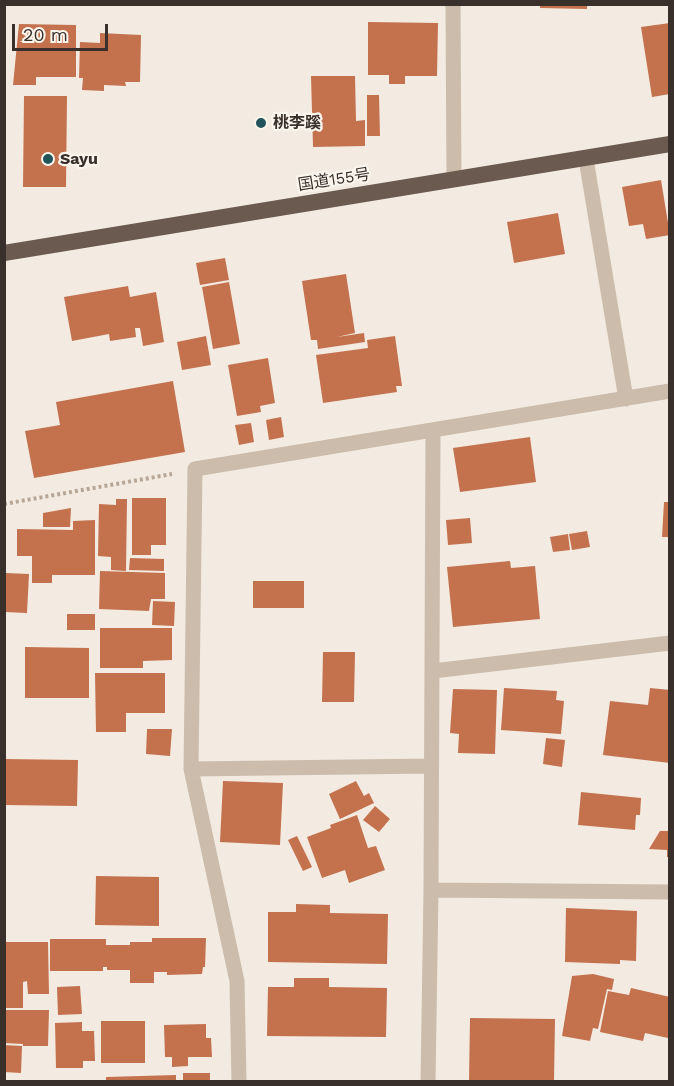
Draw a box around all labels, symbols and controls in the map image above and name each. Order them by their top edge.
scale bar [15,12,111,50]
text: 20 m [23,24,68,45]
place label: 桃李蹊 [273,113,321,133]
marker: 桃李蹊 [254,116,268,130]
place label: Sayu [60,149,98,169]
marker: Sayu [41,152,55,166]
street label: 国道155号 [297,165,371,195]

